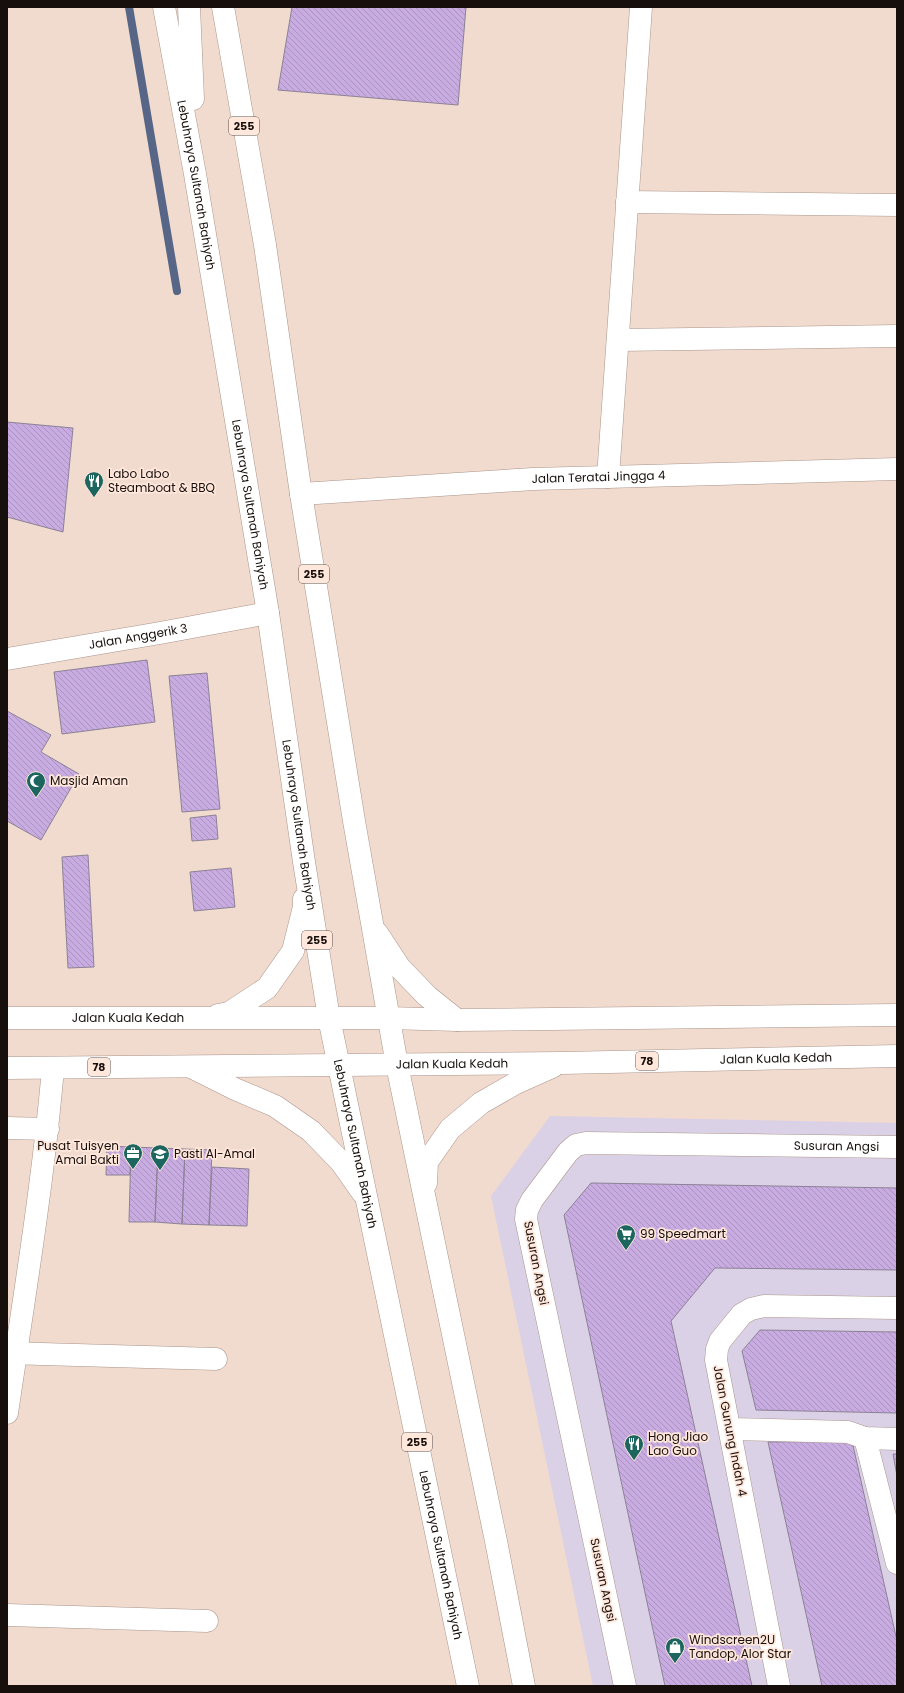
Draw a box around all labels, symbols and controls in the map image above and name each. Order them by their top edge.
street label: Lebuhraya Sultanah Bahiyah [173,99,220,271]
road number: 255 [229,117,259,135]
street label: Lebuhraya Sultanah Bahiyah [228,418,273,591]
place label: Labo Labo Steamboat & BBQ [108,465,216,496]
street label: Jalan Teratai Jingga 4 [531,466,666,487]
restaurant icon: Labo Labo Steamboat & BBQ [83,470,105,498]
road number: 255 [299,565,329,583]
street label: Jalan Anggerik 3 [87,619,189,653]
street label: Lebuhraya Sultanah Bahiyah [278,738,321,911]
mosque icon: Masjid Aman [25,770,47,798]
place label: Masjid Aman [50,772,128,789]
road number: 255 [302,931,332,949]
street label: Jalan Kuala Kedah [72,1009,184,1026]
street label: Jalan Kuala Kedah [720,1048,832,1068]
road number: 78 [636,1052,658,1070]
street label: Jalan Kuala Kedah [396,1054,508,1072]
road number: 78 [88,1058,110,1076]
street label: Lebuhraya Sultanah Bahiyah [330,1058,382,1230]
place label: Pusat Tuisyen Amal Bakti [37,1137,119,1168]
street label: Susuran Angsi [794,1137,879,1155]
office icon: Pusat Tuisyen Amal Bakti [122,1142,144,1170]
school or university icon: Pasti Al-Amal [149,1143,171,1171]
place label: Pasti Al-Amal [174,1145,255,1162]
street label: Susuran Angsi [520,1219,553,1306]
supermarket icon: 99 Speedmart [615,1223,637,1251]
place label: 99 Speedmart [640,1225,726,1242]
street label: Jalan Gunung Indah 4 [709,1364,752,1498]
place label: Hong Jiao Lao Guo [648,1428,708,1459]
road number: 255 [402,1433,432,1451]
restaurant icon: Hong Jiao Lao Guo [623,1433,645,1461]
street label: Lebuhraya Sultanah Bahiyah [415,1469,467,1641]
street label: Susuran Angsi [586,1536,621,1623]
place label: Windscreen2U Tandop, Alor Star [689,1631,792,1662]
shop icon: Windscreen2U Tandop, Alor Star [664,1636,686,1664]

